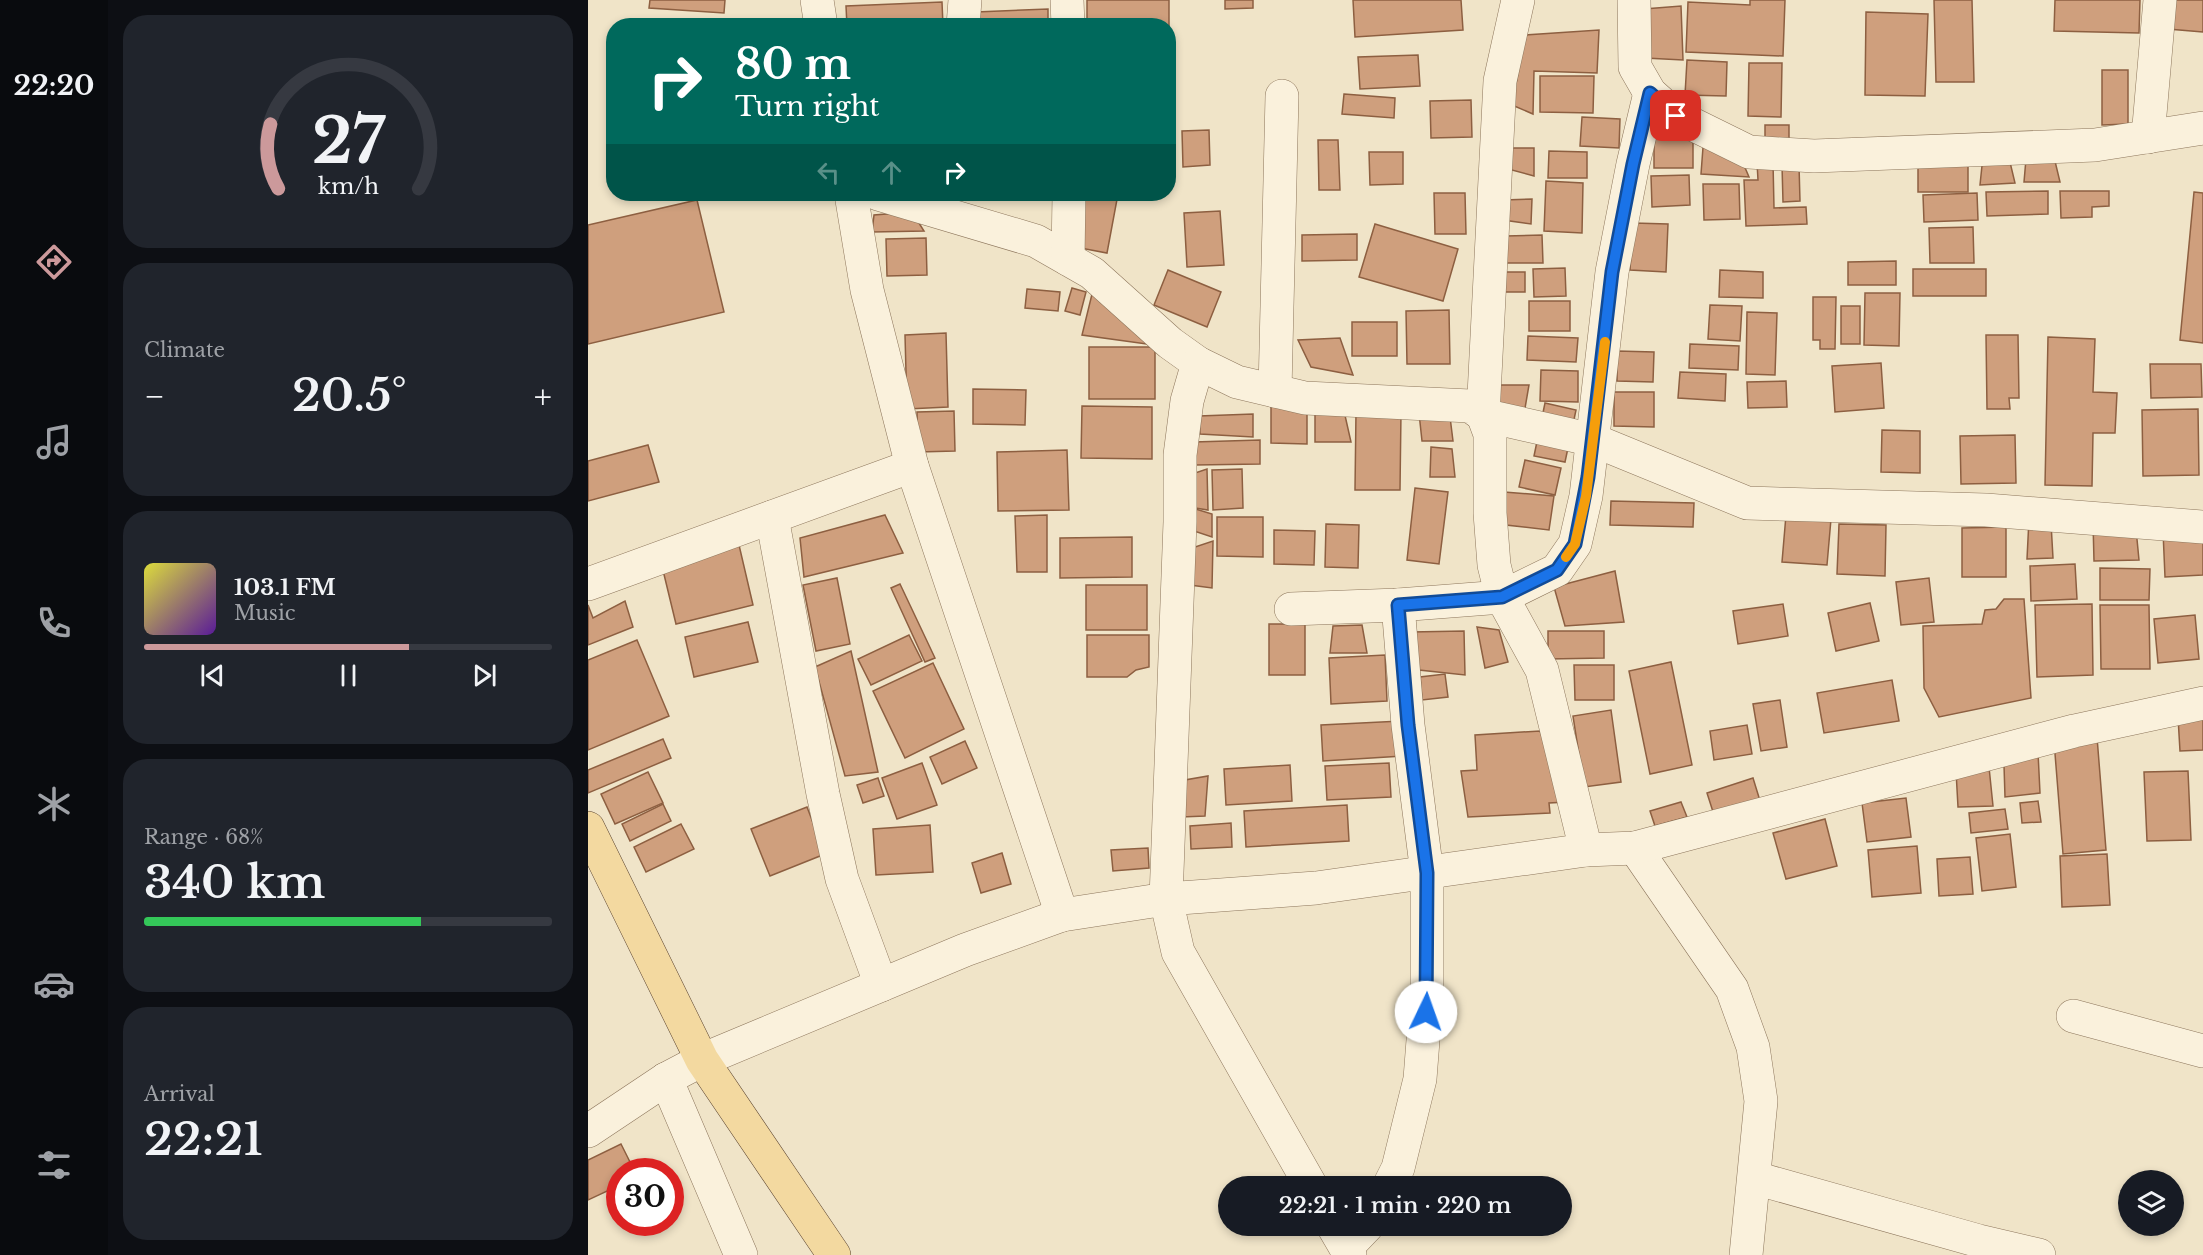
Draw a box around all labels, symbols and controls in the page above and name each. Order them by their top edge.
text: 80 m [735,38,851,90]
icon: right [636,42,714,120]
text: 22:20 [14,69,94,102]
text: Turn right [735,90,879,123]
pin [1650,90,1701,141]
icon: arrive [1659,99,1692,132]
text: 27 [312,102,385,180]
icon: left [812,156,845,189]
icon: ahead [875,156,908,189]
icon: right [938,156,971,189]
text: km/h [318,173,379,200]
icon: directions [33,241,75,283]
text: Climate [144,338,225,362]
text: 20.5° [292,367,407,423]
text: − [144,376,165,417]
text: + [534,376,552,417]
icon: music [33,421,75,463]
text: 103.1 FM [234,574,336,601]
text: Music [234,601,295,625]
icon: phone [33,602,75,644]
icon: previous [196,659,229,692]
icon: pause [332,659,365,692]
icon: next [468,659,501,692]
icon: climate [33,783,75,825]
text: Range · 68% [144,825,264,849]
text: 340 km [144,854,325,910]
icon: car [33,963,75,1005]
position arrow [1394,980,1458,1044]
text: Arrival [144,1082,215,1106]
text: 22:21 [144,1111,263,1167]
icon: filters [33,1144,75,1186]
speed limit sign: 30 [606,1158,684,1236]
map controls [2118,1170,2184,1236]
button: layers [2118,1170,2184,1236]
text: 22:21 · 1 min · 220 m [1279,1192,1511,1219]

